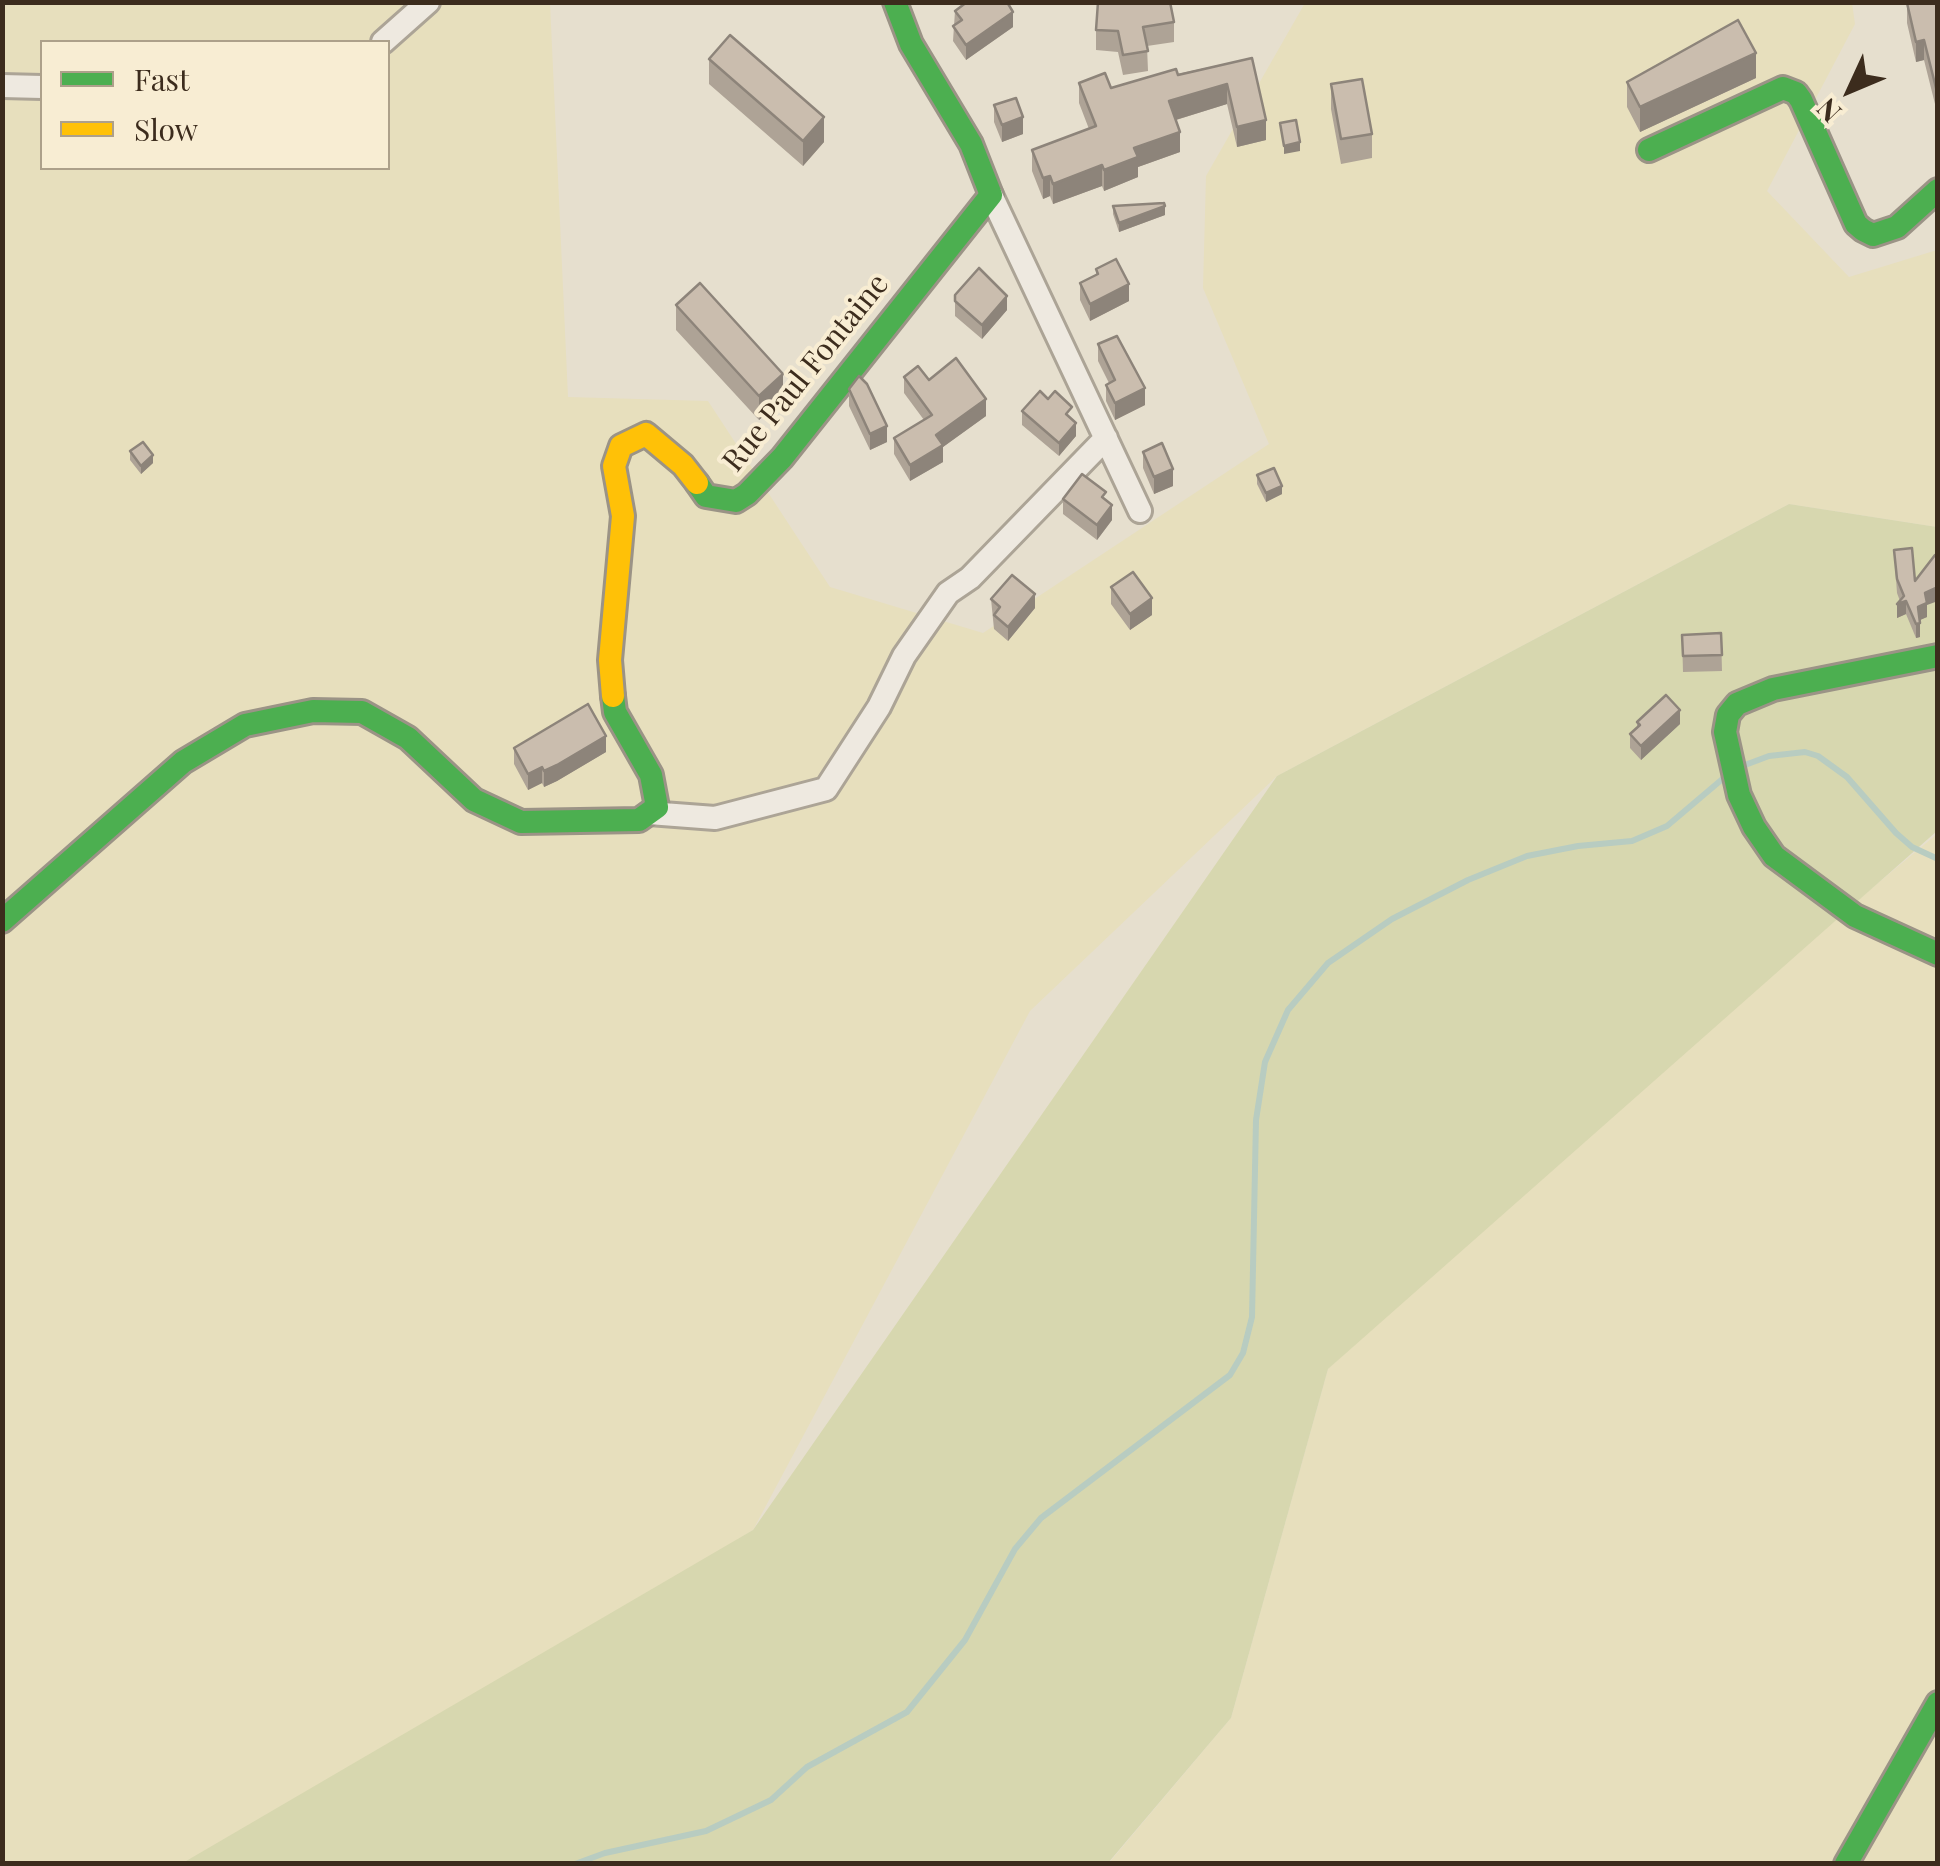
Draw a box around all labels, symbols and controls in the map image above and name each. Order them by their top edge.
legend [40,40,390,170]
north arrow [1800,40,1900,140]
text: Fast [134,59,190,99]
text: N [1808,91,1848,131]
text: Slow [134,109,198,149]
street label: Rue Paul Fontaine [715,267,897,479]

